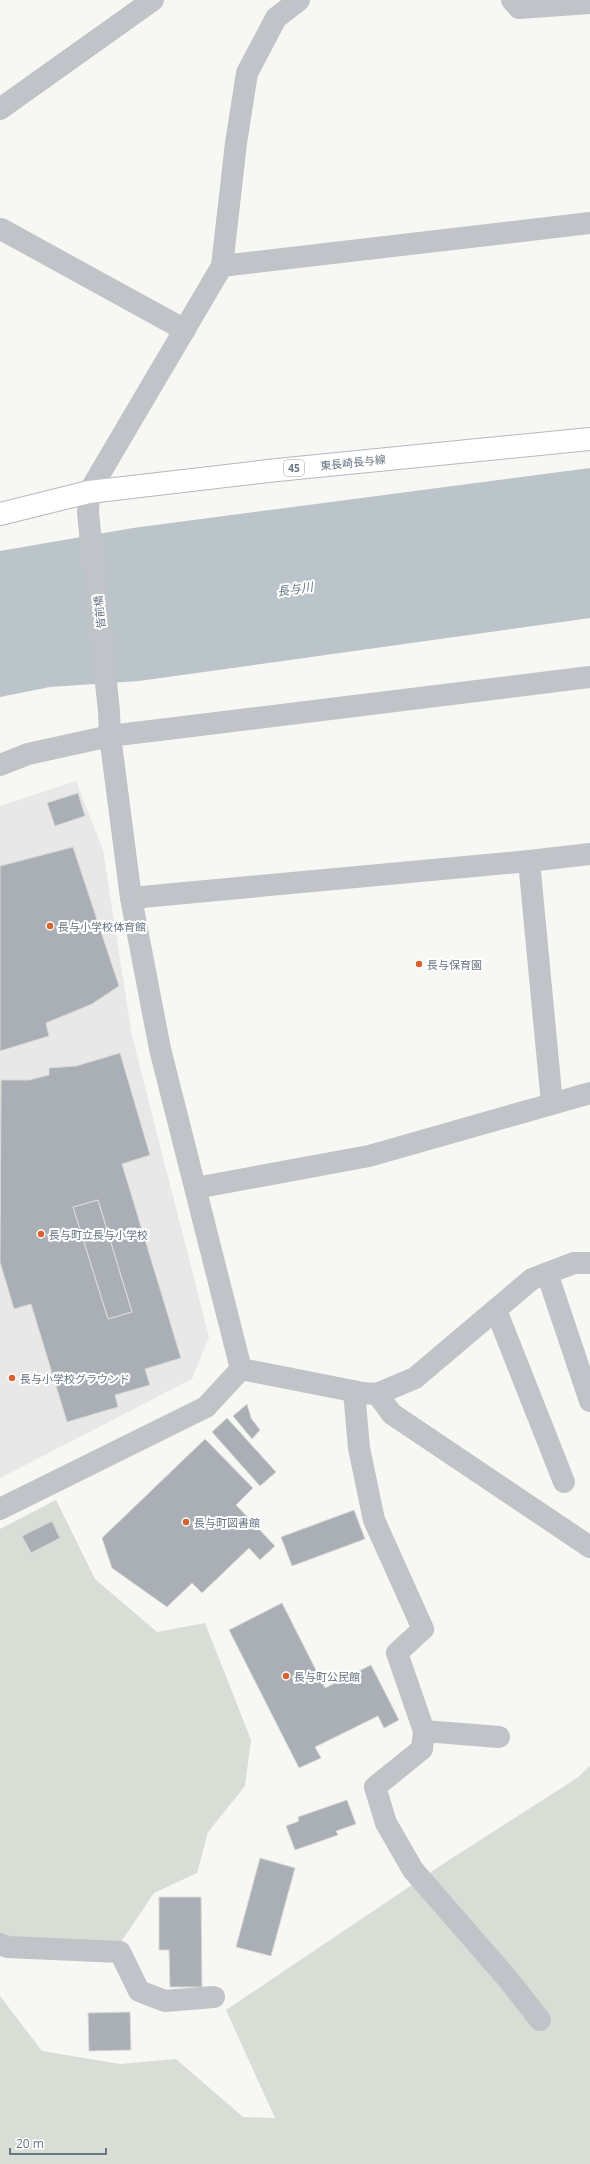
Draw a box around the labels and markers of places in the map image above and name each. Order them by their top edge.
place label: 長与小学校体育館 [58,919,146,934]
marker: 長与小学校体育館 [45,921,55,931]
place label: 長与保育園 [427,957,482,972]
marker: 長与保育園 [414,959,424,969]
place label: 長与町立長与小学校 [49,1227,148,1242]
marker: 長与町立長与小学校 [36,1229,46,1239]
place label: 長与小学校グラウンド [20,1371,130,1386]
marker: 長与小学校グラウンド [7,1373,17,1383]
place label: 長与町図書館 [194,1515,260,1530]
marker: 長与町図書館 [181,1517,191,1527]
place label: 長与町公民館 [294,1669,360,1684]
marker: 長与町公民館 [281,1671,291,1681]

